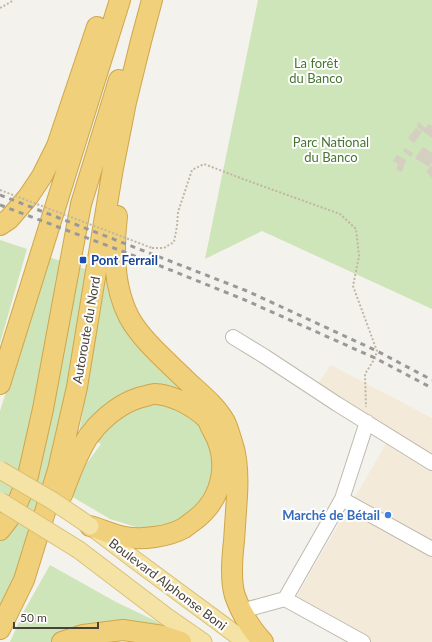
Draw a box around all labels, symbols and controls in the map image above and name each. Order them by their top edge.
park label: La forêt du Banco [289,55,343,86]
park label: Parc National du Banco [293,134,369,165]
place label: Pont Ferrail [91,252,158,268]
marker: Pont Ferrail [78,255,88,265]
street label: Autoroute du Nord [69,275,103,385]
place label: Marché de Bétail [282,507,380,523]
marker: Marché de Bétail [383,510,393,520]
street label: Boulevard Alphonse Boni [106,534,230,634]
scale bar [14,604,98,630]
text: 50 m [20,610,47,625]

